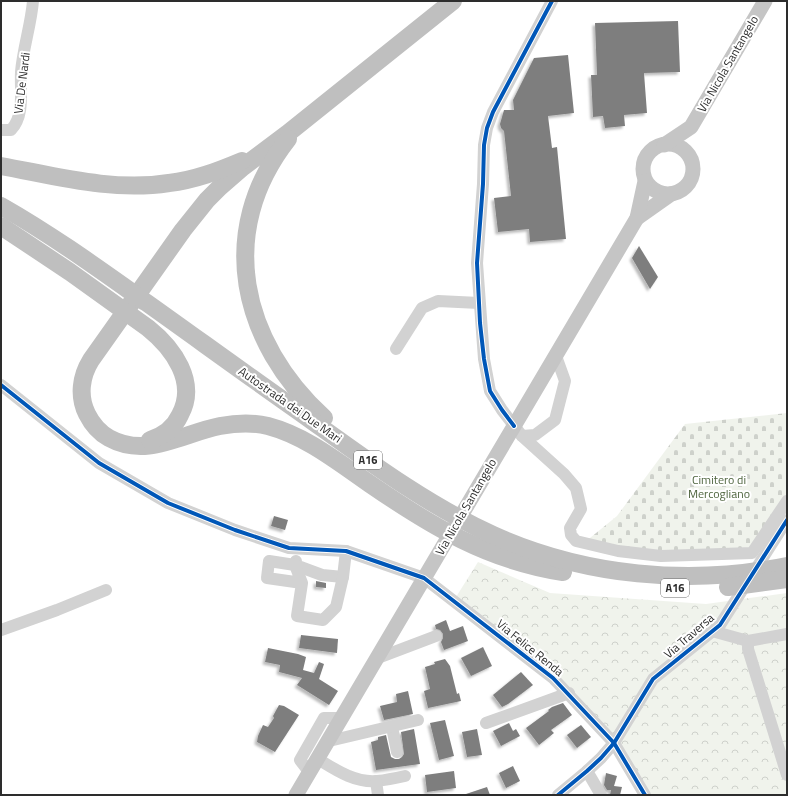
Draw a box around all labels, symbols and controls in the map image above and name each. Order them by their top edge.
street label: Via Nicola Santangelo [692,12,763,116]
street label: Via De Nardi [8,51,35,115]
street label: Autostrada dei Due Mari [235,362,346,447]
road number: A16 [354,451,382,469]
street label: Via Nicola Santangelo [430,455,501,559]
park label: Cimitero di Mercogliano [688,470,750,503]
road number: A16 [661,579,689,597]
street label: Via Traversa [659,608,718,663]
street label: Via Felice Renda [493,614,568,681]

